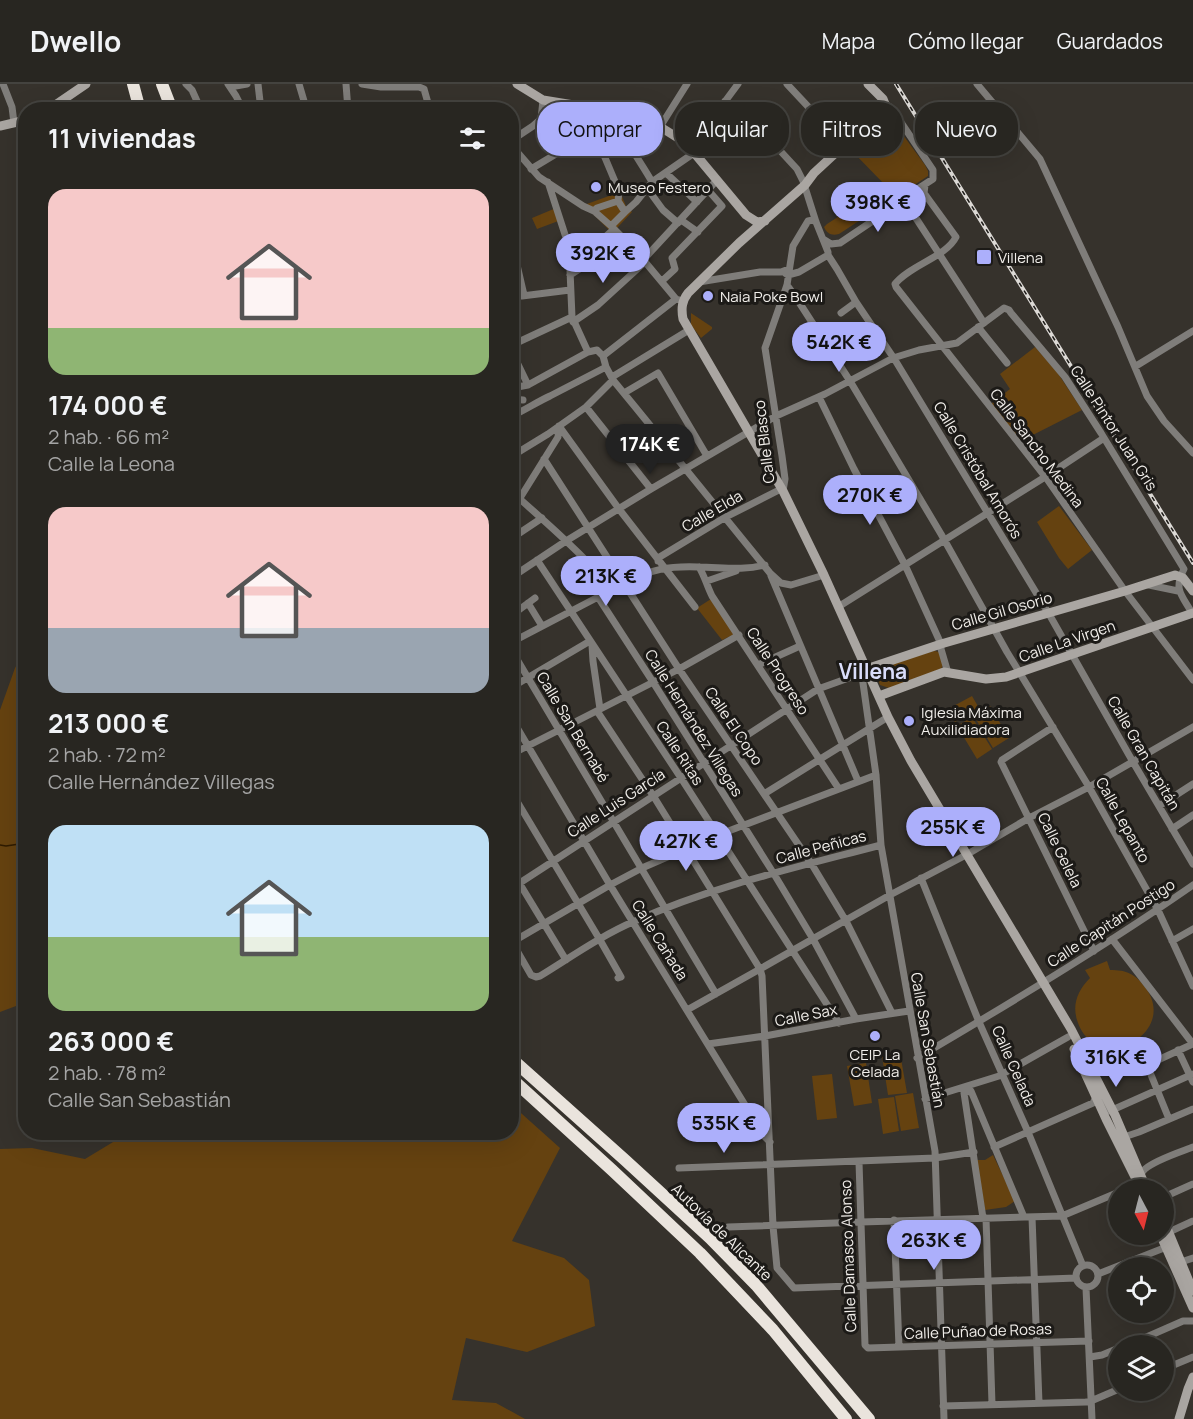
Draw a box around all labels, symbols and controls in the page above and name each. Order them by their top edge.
text: Dwello [30,22,121,60]
text: Mapa [822,27,875,55]
text: Cómo llegar [908,27,1024,55]
text: Guardados [1057,27,1163,55]
chip: Comprar [537,102,663,156]
chip: Alquilar [675,102,789,156]
chip: Filtros [801,102,903,156]
chip: Nuevo [915,102,1018,156]
text: 11 viviendas [48,120,196,156]
icon: filters [456,122,489,155]
place label: Museo Festero [608,177,711,198]
marker: Museo Festero [589,180,603,194]
pin: 398K € [829,182,927,233]
text: 398K € [845,188,911,215]
icon: home [215,228,323,336]
pin: 392K € [554,233,652,284]
text: 392K € [570,239,636,266]
place label: Villena [998,247,1043,268]
marker: Villena [975,248,993,266]
place label: Naia Poke Bowl [720,286,823,307]
marker: Naia Poke Bowl [701,289,715,303]
pin: 542K € [790,322,888,373]
text: 542K € [806,328,872,355]
street label: Calle Pintor Juan Gris [1065,361,1163,495]
street label: Calle Sancho Medina [985,384,1089,512]
text: 174 000 € [48,387,168,423]
street label: Calle Cristóbal Amorós [929,397,1027,543]
street label: Calle Blasco [748,399,780,485]
text: 2 hab. · 66 m² [48,423,169,450]
pin: 174K € [601,424,699,475]
text: 174K € [620,430,681,457]
text: Calle la Leona [48,450,175,477]
pin: 270K € [821,475,919,526]
text: 270K € [837,481,903,508]
street label: Calle Elda [678,485,746,537]
icon: home [215,546,323,654]
pin: 213K € [557,556,655,607]
text: 213K € [575,562,637,589]
street label: Calle Gil Osorio [949,587,1055,635]
street label: Calle La Virgen [1016,615,1118,667]
street label: Calle Progreso [742,623,814,719]
street label: Calle Hernández Villegas [640,645,748,801]
district label: Villena [839,657,907,685]
street label: Calle San Bernabé [532,668,614,786]
street label: Calle El Copo [700,683,768,769]
street label: Calle Gran Capitán [1103,692,1185,814]
place label: Iglesia Máxima Auxilidiadora [921,702,1022,740]
text: 213 000 € [48,705,169,741]
marker: Iglesia Máxima Auxilidiadora [902,714,916,728]
street label: Calle Ritas [651,717,709,789]
text: 2 hab. · 72 m² [48,741,166,768]
street label: Calle Luis García [563,763,669,843]
text: Calle Hernández Villegas [48,768,275,795]
street label: Calle Lepanto [1091,773,1155,867]
pin: 255K € [904,807,1002,858]
street label: Calle Gelela [1033,809,1087,891]
text: 255K € [920,813,986,840]
pin: 427K € [637,821,735,872]
street label: Calle Peñicas [774,825,868,869]
text: 427K € [654,827,718,854]
icon: home [215,864,323,972]
street label: Calle Capitán Postigo [1043,874,1179,972]
street label: Calle Cañada [627,896,693,984]
street label: Calle San Sebastián [906,971,950,1109]
street label: Calle Sax [773,999,839,1031]
street label: Calle Celada [987,1022,1041,1110]
text: 263 000 € [48,1023,174,1059]
marker: CEIP La Celada [868,1029,882,1043]
pin: 316K € [1067,1037,1165,1088]
text: 316K € [1084,1043,1148,1070]
place label: CEIP La Celada [850,1044,900,1082]
text: 2 hab. · 78 m² [48,1059,166,1086]
text: Calle San Sebastián [48,1086,231,1113]
pin: 535K € [675,1103,773,1154]
text: 535K € [691,1109,757,1136]
street label: Autovía de Alicante [667,1179,777,1286]
street label: Calle Damasco Alonso [835,1179,861,1333]
north arrow [1108,1179,1174,1245]
map controls [1108,1179,1174,1401]
pin: 263K € [885,1220,983,1271]
text: 263K € [901,1226,967,1253]
button: locate [1108,1257,1174,1323]
street label: Calle Puñao de Rosas [904,1318,1052,1344]
button: layers [1108,1335,1174,1401]

